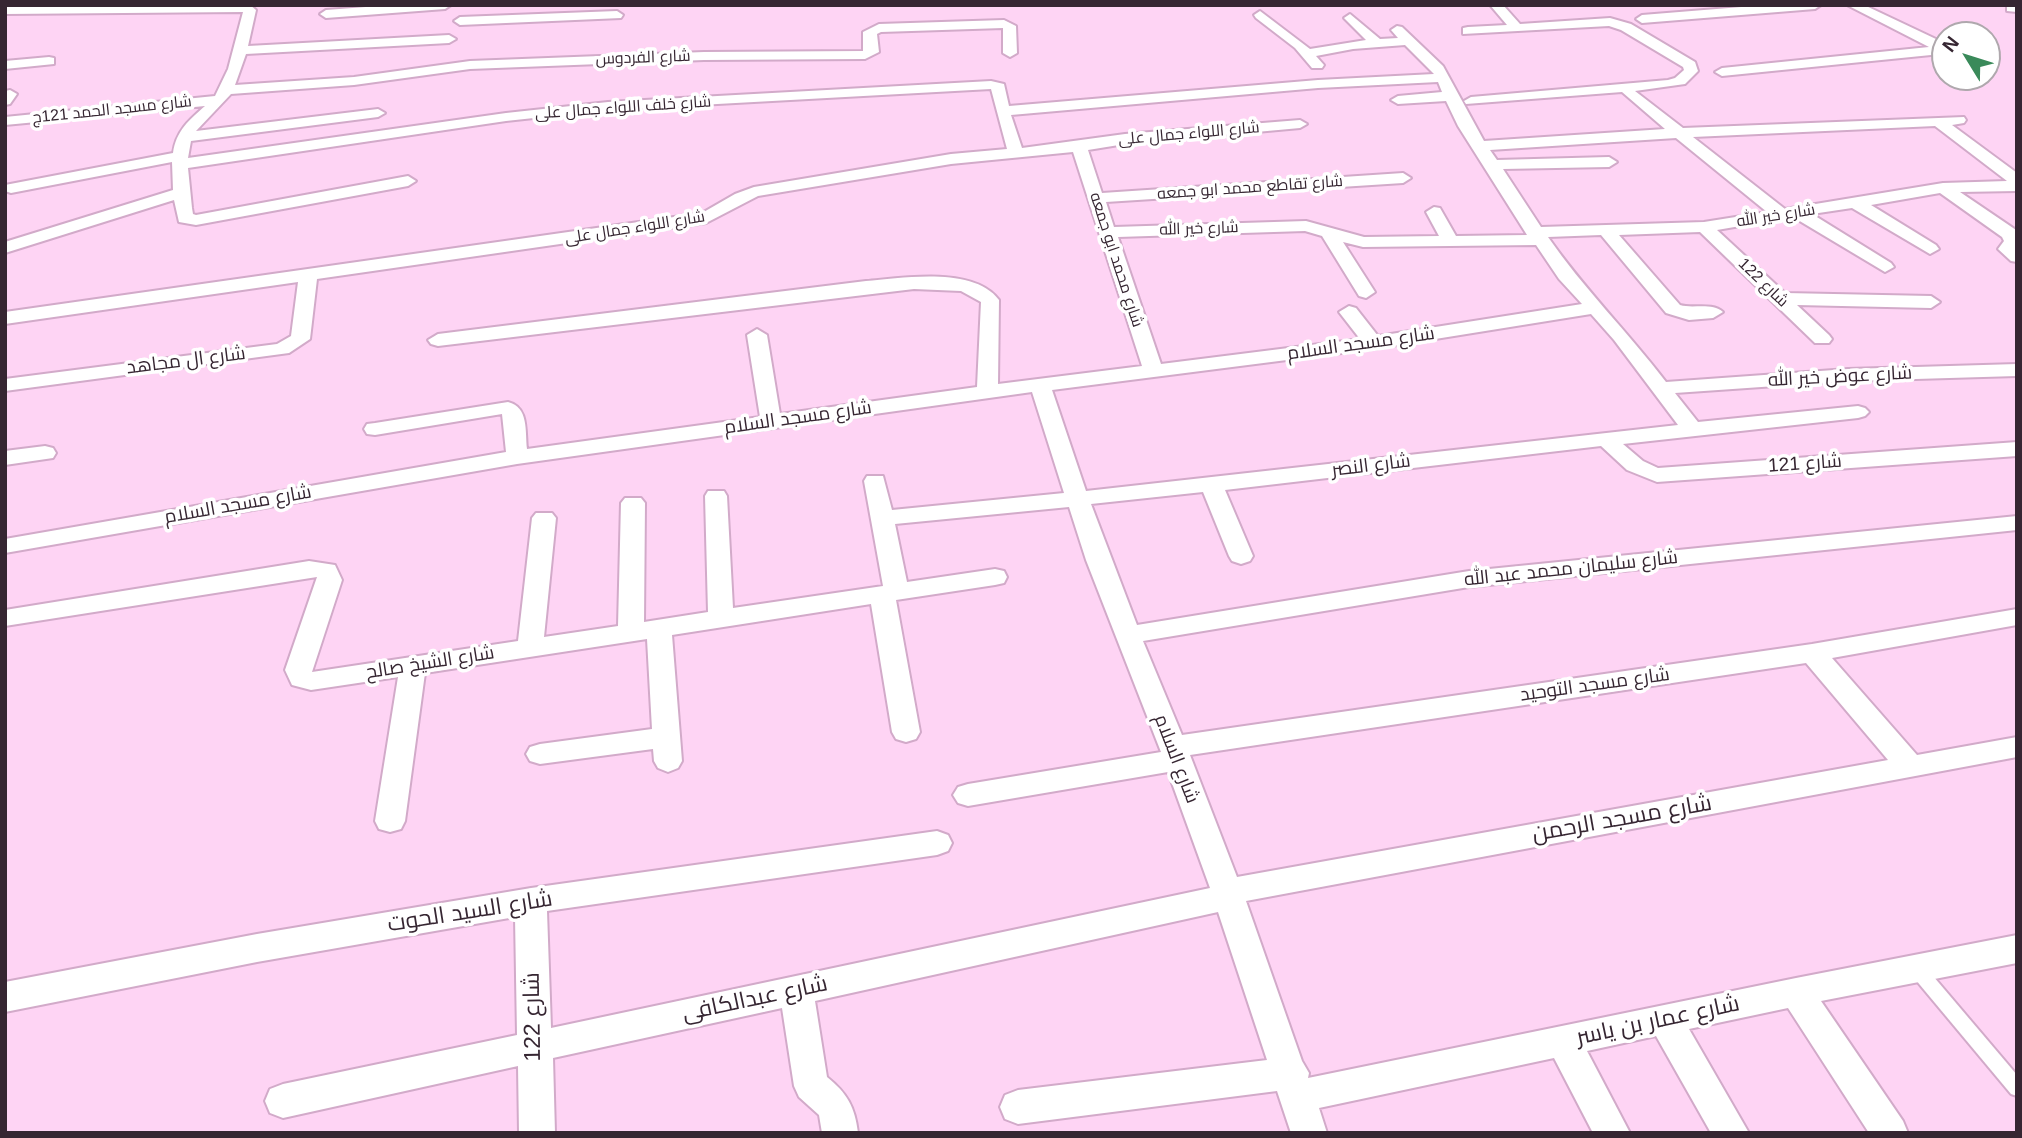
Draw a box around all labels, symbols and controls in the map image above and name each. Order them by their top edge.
north arrow [1931,21,2001,91]
text: N [1938,32,1963,56]
street label: شارع الفردوس [595,47,691,69]
street label: شارع مسجد الحمد 121ج [31,92,193,128]
street label: شارع خلف اللواء جمال على [534,92,712,124]
street label: شارع اللواء جمال على [1118,118,1260,150]
street label: شارع تقاطع محمد ابو جمعه [1156,172,1344,204]
street label: شارع محمد ابو جمعه [1085,190,1147,330]
street label: شارع خير الله [1735,200,1817,232]
street label: شارع اللواء جمال على [564,207,706,249]
street label: شارع خير الله [1159,218,1239,240]
street label: شارع 122 [1734,255,1792,311]
street label: شارع مسجد السلام [1286,322,1436,366]
street label: شارع ال مجاهد [125,342,247,380]
street label: شارع عوض خير الله [1767,362,1913,392]
street label: شارع مسجد السلام [723,396,873,440]
street label: شارع النصر [1330,450,1412,482]
street label: شارع 121 [1767,450,1843,478]
street label: شارع مسجد السلام [163,481,313,529]
street label: شارع سليمان محمد عبد الله [1463,546,1679,592]
street label: شارع الشيخ صالح [364,642,496,684]
street label: شارع مسجد التوحيد [1519,663,1671,707]
street label: شارع السلام [1149,711,1203,807]
street label: شارع مسجد الرحمن [1530,790,1714,848]
street label: شارع السيد الحوت [386,885,554,939]
street label: شارع عبدالكافى [680,970,830,1028]
street label: شارع 122 [518,972,548,1062]
street label: شارع عمار بن ياسر [1574,990,1742,1052]

